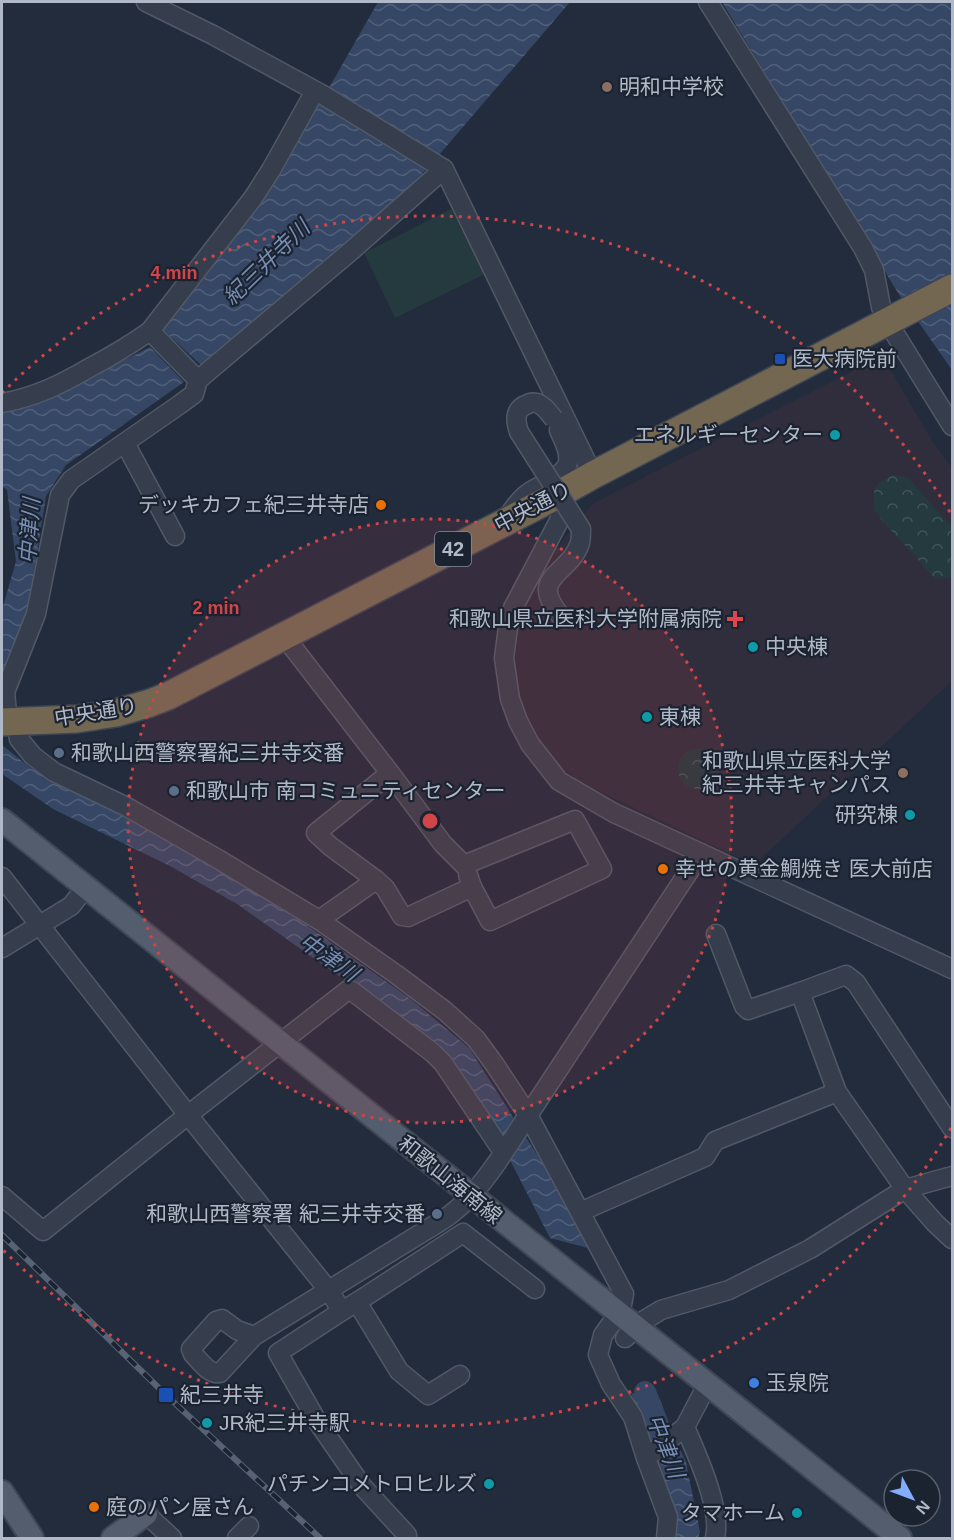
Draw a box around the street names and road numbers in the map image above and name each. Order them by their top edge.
street label: 中央通り [490,477,575,536]
road number: 42 [435,532,471,566]
street label: 中央通り [53,694,139,729]
street label: 和歌山海南線 [394,1131,507,1228]

